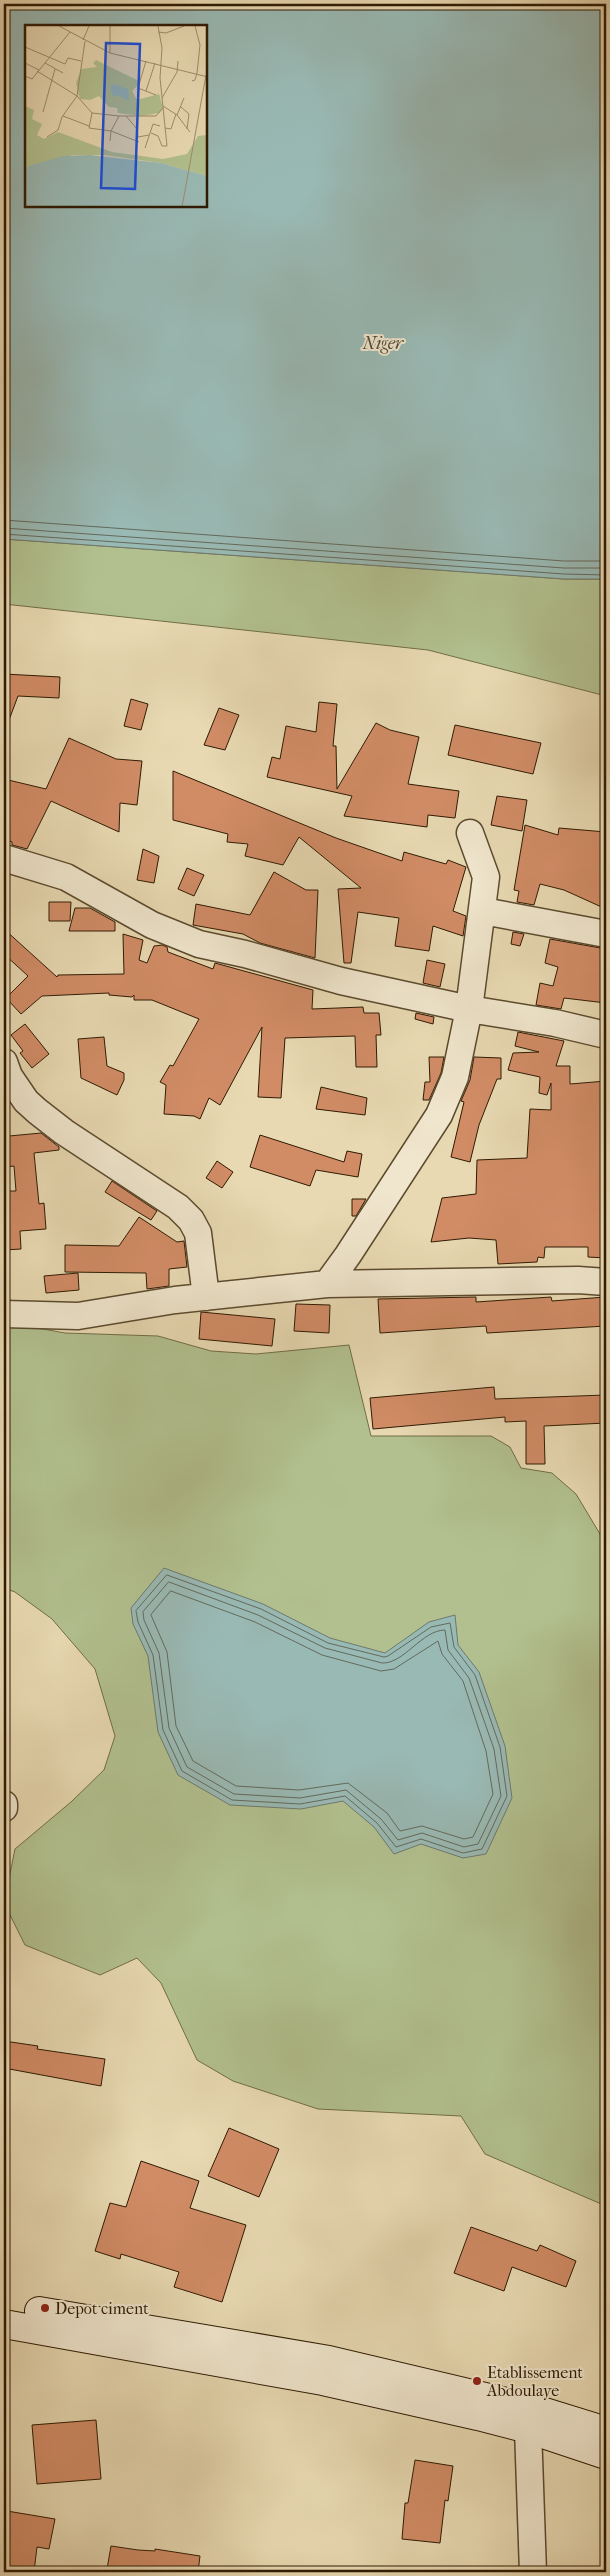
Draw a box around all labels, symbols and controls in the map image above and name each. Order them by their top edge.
inset map [25,25,208,208]
water label: Niger [362,333,405,354]
place label: Depot ciment [55,2299,149,2318]
marker: Depot ciment [39,2302,51,2314]
place label: Etablissement Abdoulaye [486,2363,583,2400]
marker: Etablissement Abdoulaye [471,2375,483,2387]

